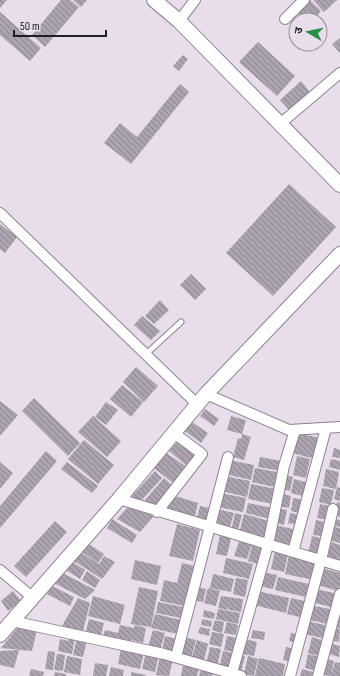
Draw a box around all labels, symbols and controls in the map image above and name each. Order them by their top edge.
scale bar [14,12,106,38]
north arrow [288,12,328,52]
text: 50 m [20,19,40,34]
text: उ [292,26,306,35]

